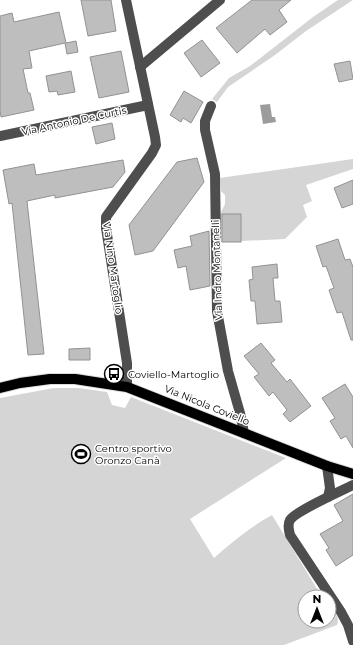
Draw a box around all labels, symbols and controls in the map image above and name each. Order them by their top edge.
street label: Via Antonio De Curtis [20,104,128,138]
street label: Via Indro Montanelli [209,220,225,320]
street label: Via Nino Martoglio [100,221,126,315]
bus stop icon: Coviello-Martoglio [103,363,125,385]
place label: Coviello-Martoglio [128,368,219,381]
street label: Via Nicola Coviello [163,382,251,428]
place label: Centro sportivo Oronzo Canà [95,442,172,467]
sports icon: Centro sportivo Oronzo Canà [70,443,92,465]
north arrow [297,589,337,629]
text: N [313,592,321,606]

